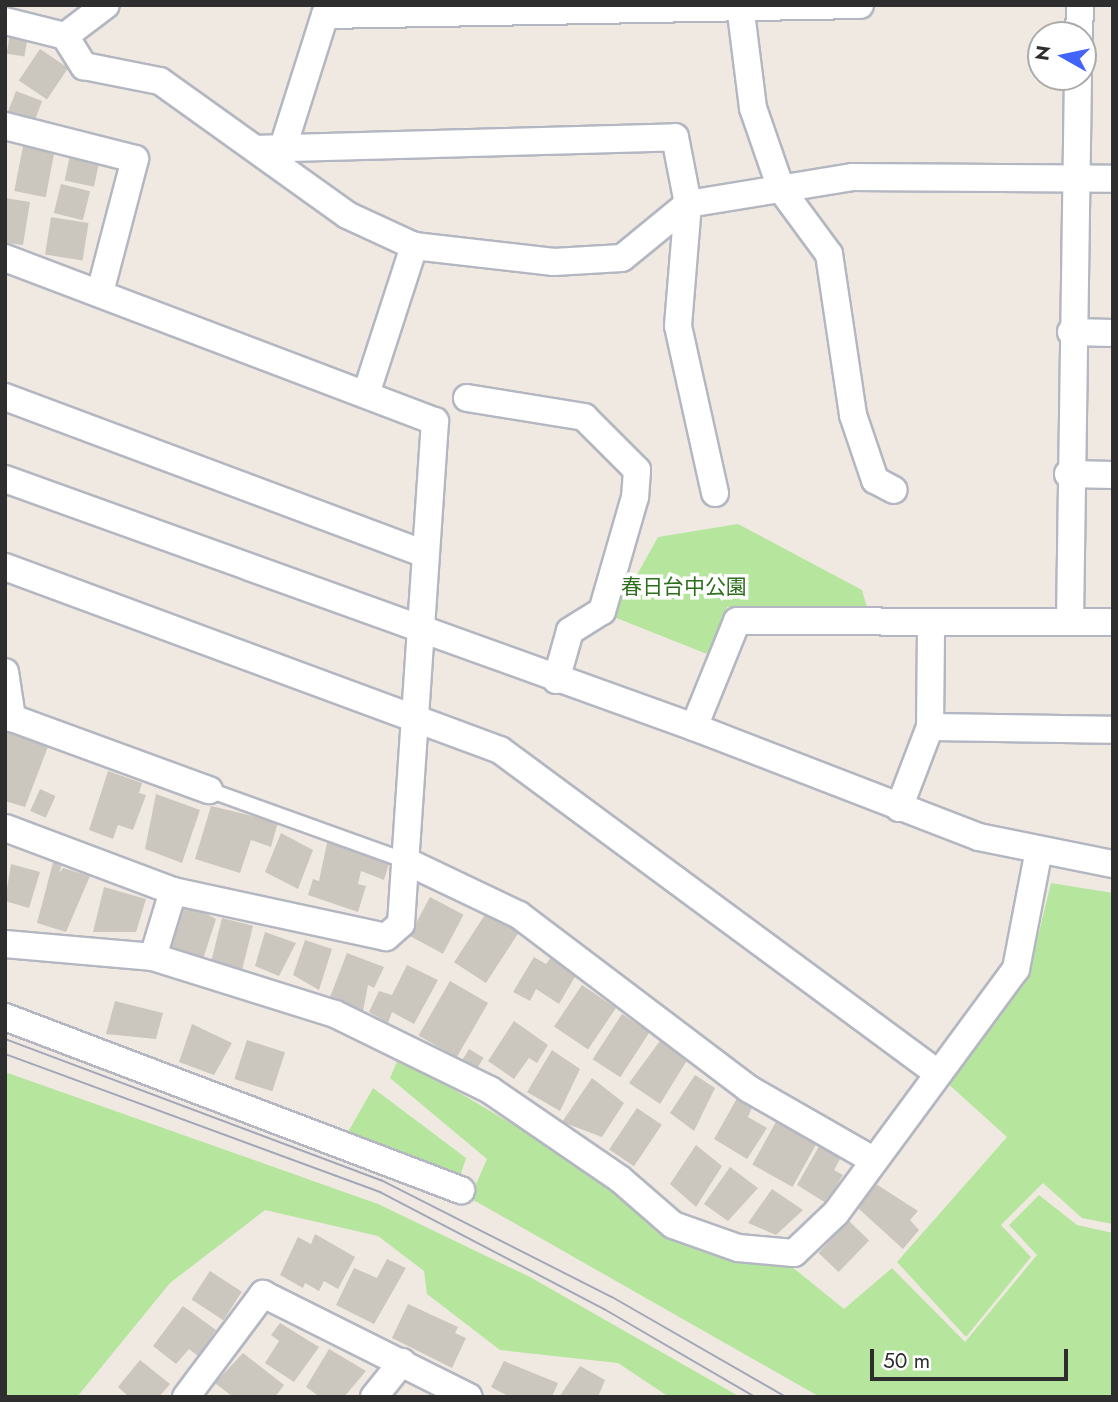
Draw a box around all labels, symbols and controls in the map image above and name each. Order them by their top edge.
north arrow [1027,21,1097,91]
text: N [1028,43,1057,63]
park label: 春日台中公園 [621,574,747,600]
scale bar [873,1336,1071,1380]
text: 50 m [883,1346,930,1376]

